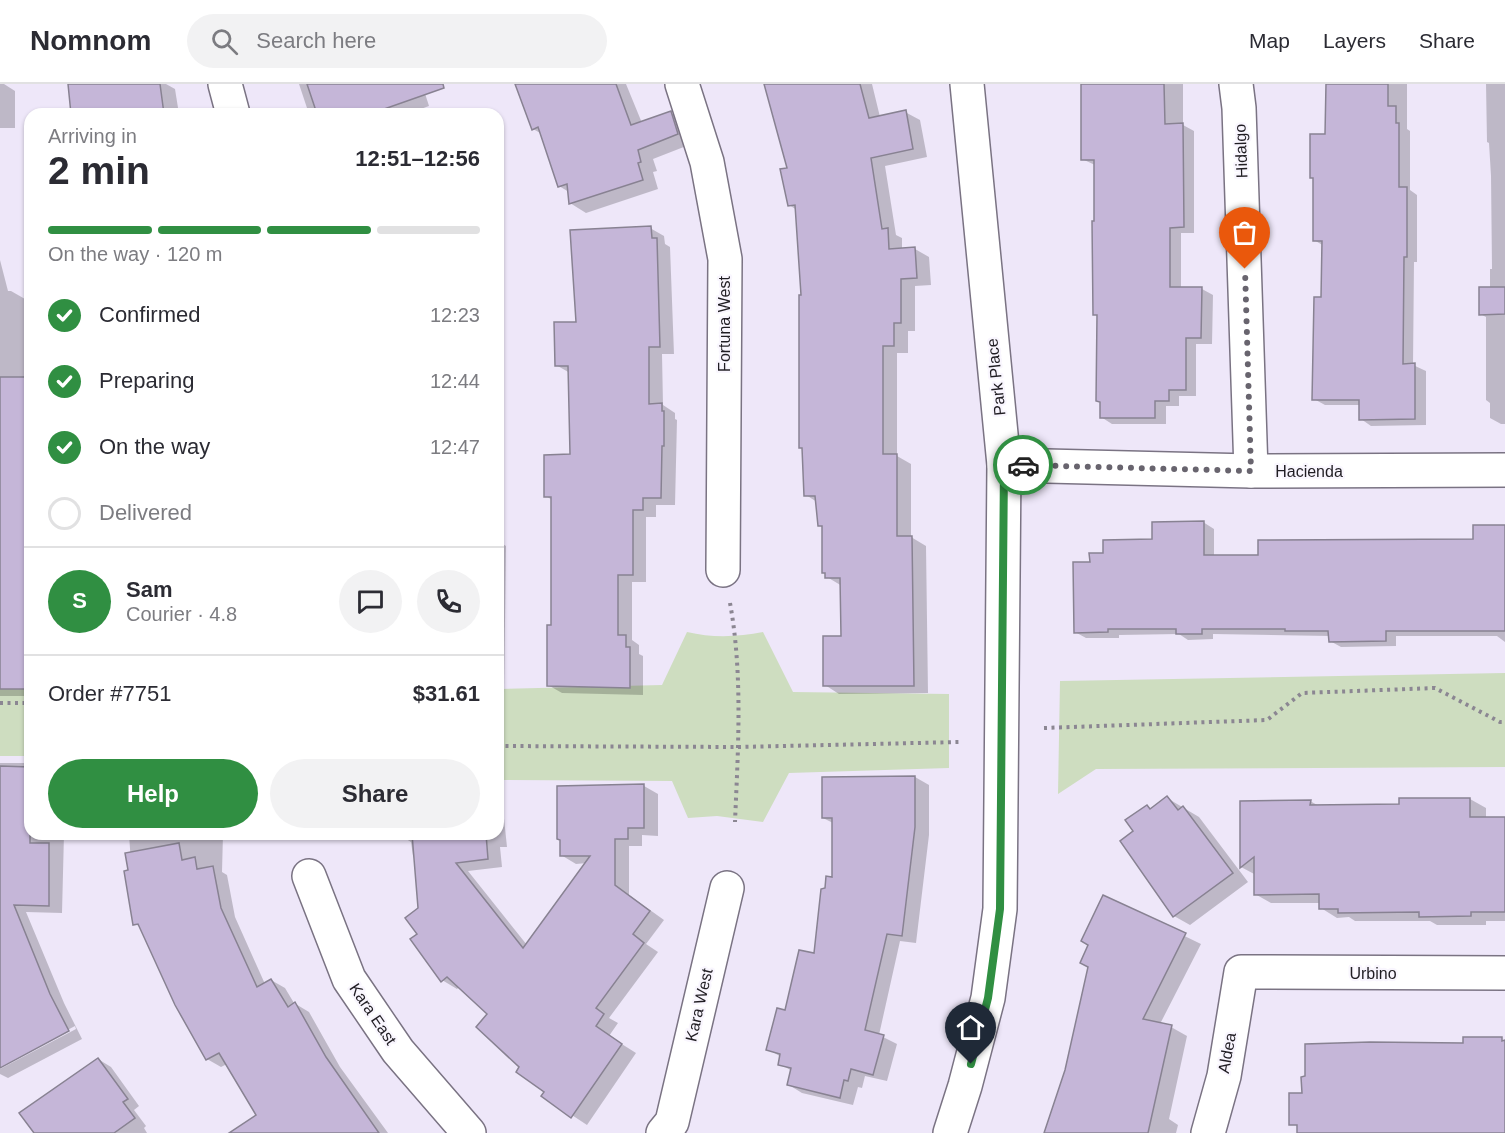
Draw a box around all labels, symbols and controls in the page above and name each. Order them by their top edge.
search box [187,14,607,68]
text: Nomnom [30,25,151,56]
icon: search [208,25,241,58]
text: Search here [256,28,376,53]
text: Map [1249,29,1290,52]
text: Layers [1323,29,1386,52]
text: Share [1419,29,1475,52]
street label: Hidalgo [1232,123,1250,178]
text: Arriving in [48,125,137,147]
text: 12:51–12:56 [355,146,480,171]
text: 2 min [48,149,150,192]
pin [1219,207,1270,269]
icon: bag [1228,216,1261,249]
text: On the way · 120 m [48,243,223,265]
street label: Fortuna West [716,276,733,372]
icon: check [48,299,81,332]
text: Confirmed [99,302,200,327]
text: 12:23 [430,304,480,326]
street label: Park Place [983,338,1008,416]
icon: check [48,365,81,398]
text: Preparing [99,368,194,393]
text: 12:44 [430,370,480,392]
icon: check [48,431,81,464]
text: On the way [99,434,210,459]
courier [993,435,1053,495]
text: 12:47 [430,436,480,458]
icon: car [1007,449,1040,482]
street label: Hacienda [1275,463,1343,480]
text: Delivered [99,500,192,525]
button: chat [339,570,402,633]
button: phone [417,570,480,633]
text: Sam [126,577,172,602]
text: S [72,588,87,613]
text: Courier · 4.8 [126,603,237,625]
text: Order #7751 [48,681,172,706]
text: $31.61 [413,681,480,706]
button: Help [48,759,258,828]
button: Share [270,759,480,828]
street label: Urbino [1349,965,1397,982]
street label: Kara West [682,966,716,1043]
street label: Kara East [346,980,400,1048]
pin [945,1002,996,1064]
icon: home [954,1011,987,1044]
street label: Aldea [1215,1031,1239,1075]

